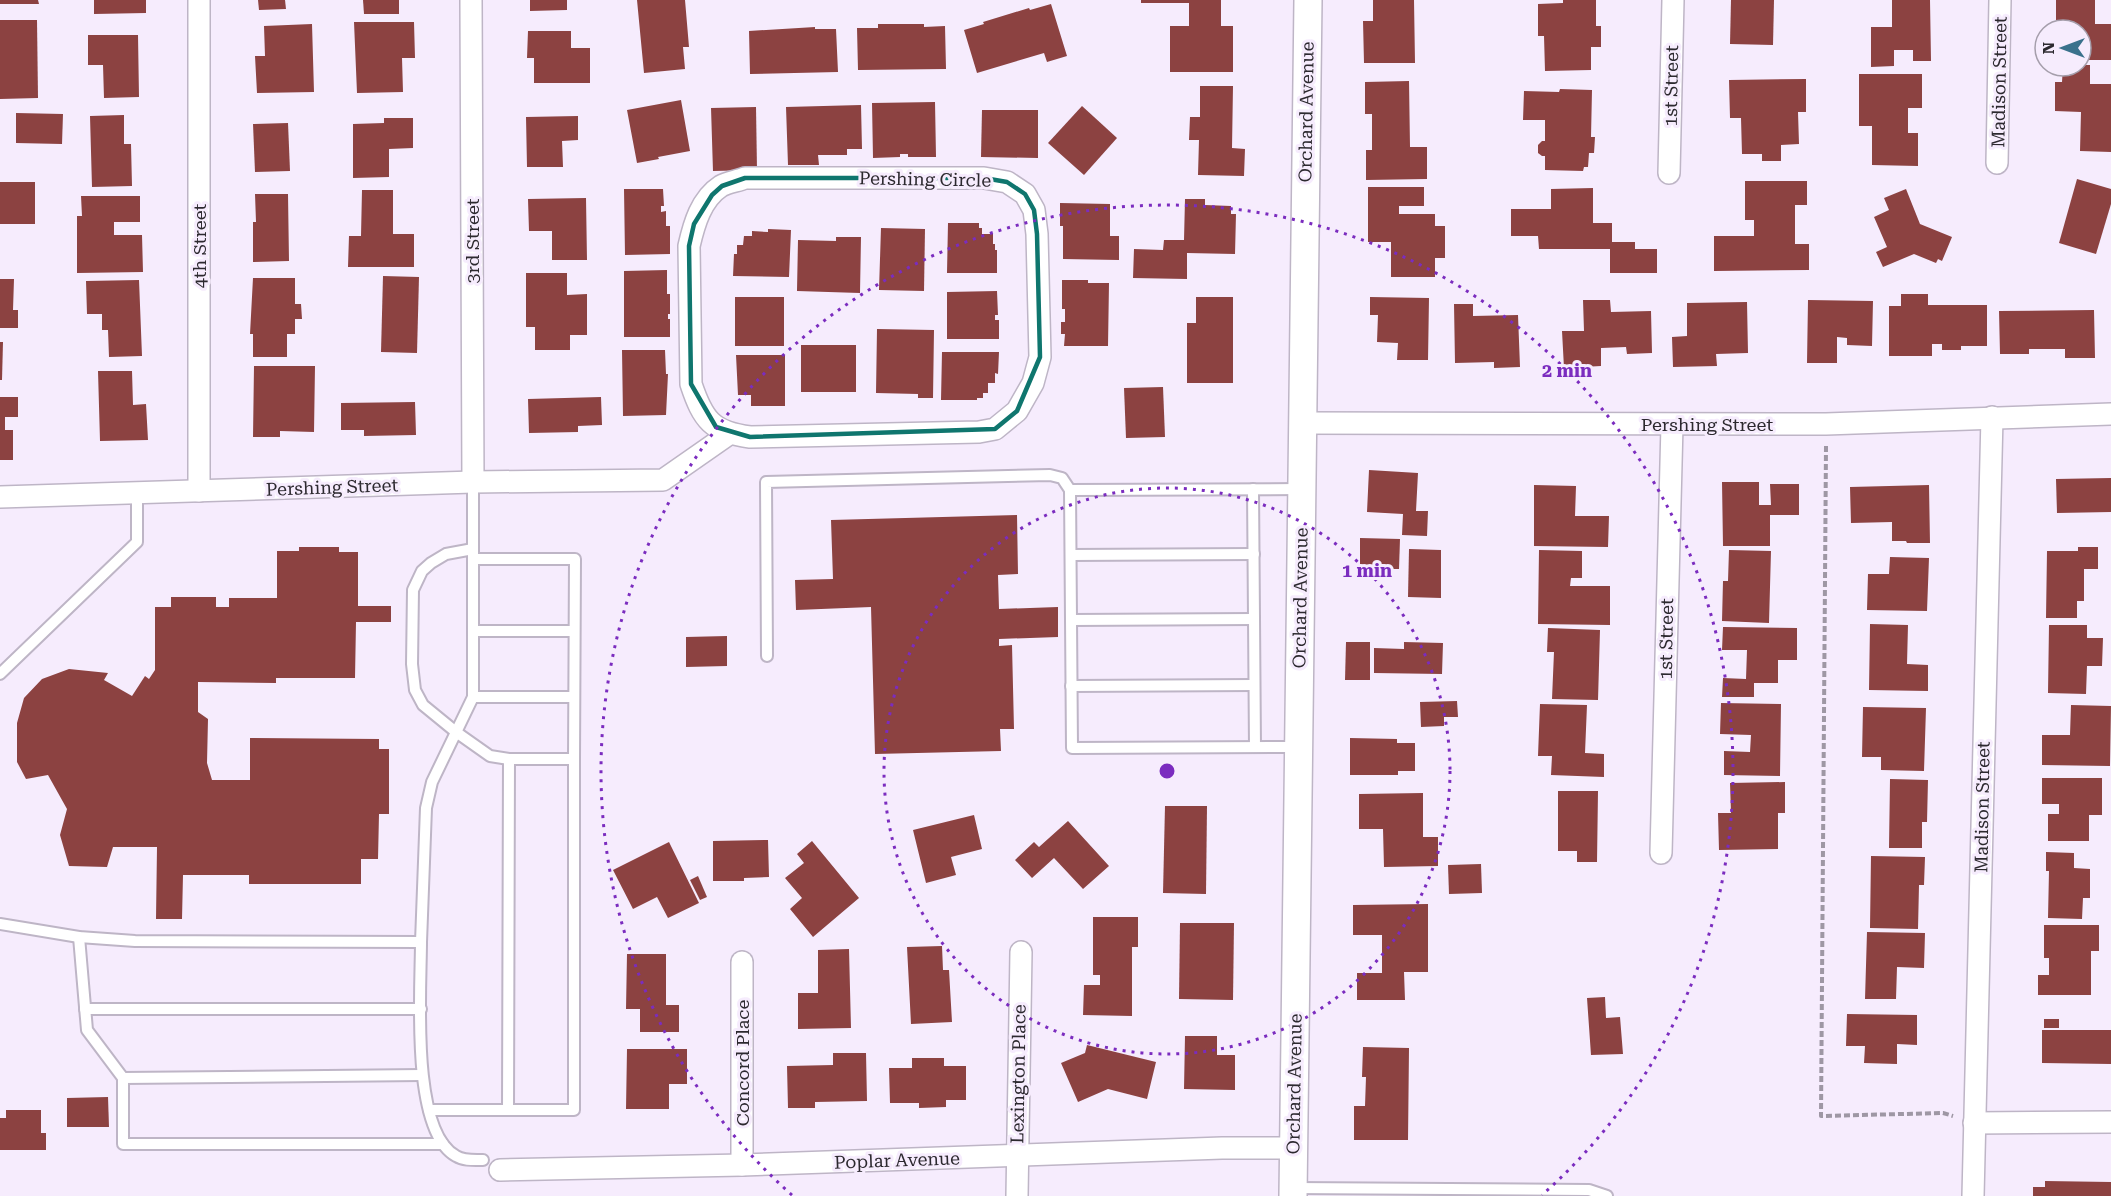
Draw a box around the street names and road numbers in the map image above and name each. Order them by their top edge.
street label: Madison Street [1987,16,2011,148]
street label: Orchard Avenue [1294,41,1318,183]
street label: 1st Street [1660,45,1682,127]
street label: Pershing Circle [859,167,991,191]
street label: 3rd Street [462,198,483,284]
street label: 4th Street [189,203,210,288]
street label: Pershing Street [1641,414,1773,435]
street label: Pershing Street [265,474,399,500]
street label: Orchard Avenue [1288,527,1312,669]
street label: 1st Street [1655,598,1677,680]
street label: Madison Street [1970,741,1994,873]
street label: Concord Place [732,1000,753,1126]
street label: Lexington Place [1006,1004,1030,1144]
street label: Orchard Avenue [1282,1013,1306,1155]
street label: Poplar Avenue [834,1147,960,1173]

